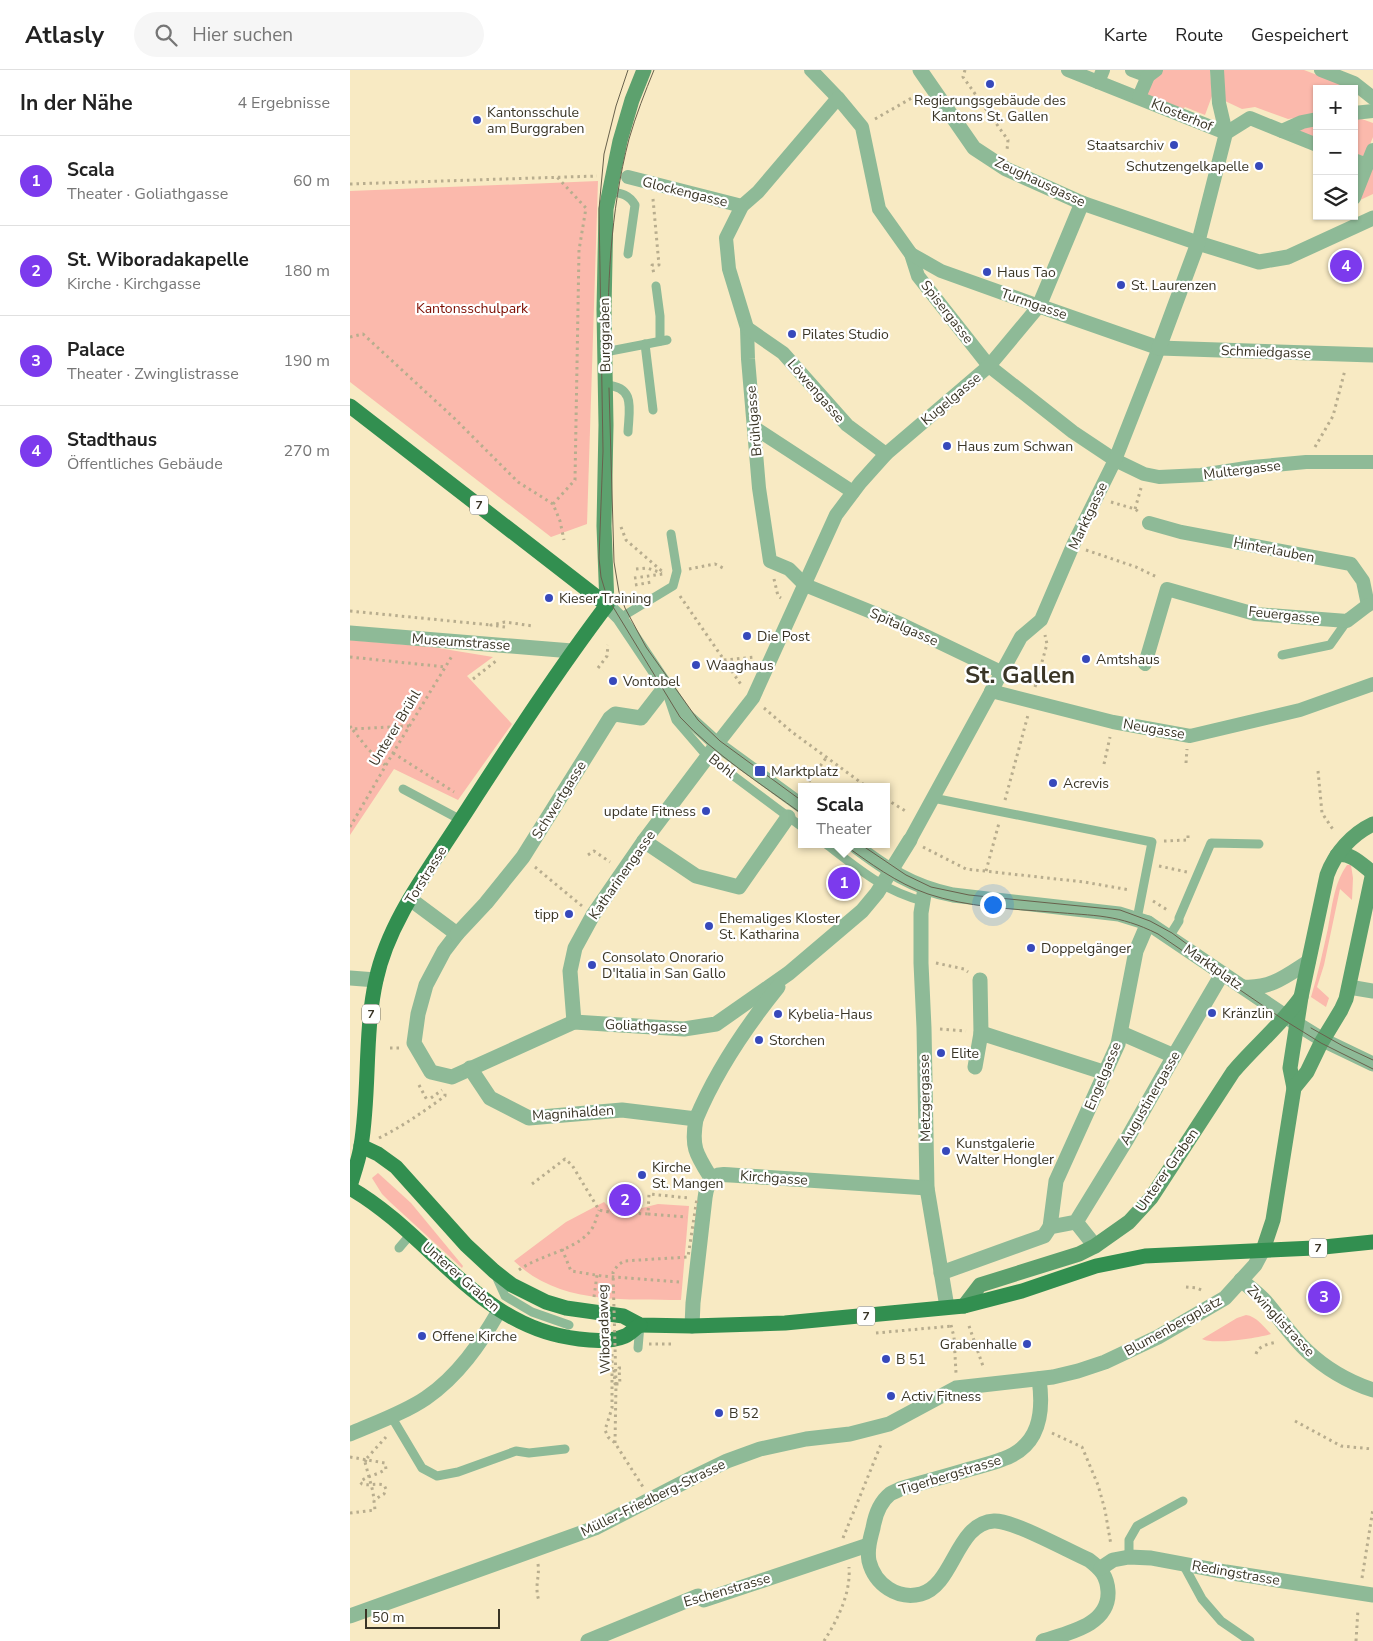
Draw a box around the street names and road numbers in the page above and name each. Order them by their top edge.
street label: Klosterhof [1148,94,1216,136]
street label: Zeughausgasse [992,153,1088,211]
street label: Glockengasse [640,172,730,212]
street label: Spisergasse [916,276,978,348]
street label: Turmgasse [998,284,1070,324]
street label: Burggraben [595,298,615,372]
street label: Schmiedgasse [1220,341,1312,363]
street label: Löwengasse [783,355,849,427]
street label: Kugelgasse [917,368,985,430]
street label: Brühlgasse [741,385,767,457]
street label: Multergasse [1202,456,1282,484]
street label: Marktgasse [1064,479,1112,553]
road number: 7 [470,496,488,514]
street label: Hinterlauben [1232,533,1316,567]
street label: Feuergasse [1247,602,1321,628]
street label: Spitalgasse [867,603,941,651]
street label: Museumstrasse [411,629,511,655]
street label: Unterer Brühl [365,686,426,770]
street label: Neugasse [1122,714,1186,744]
street label: Bohl [705,749,740,783]
street label: Schwertgasse [527,757,591,843]
street label: Katharinengasse [584,827,660,923]
street label: Torstrasse [401,842,451,908]
street label: Marktplatz [1180,940,1246,994]
road number: 7 [362,1004,380,1024]
street label: Goliathgasse [605,1015,687,1037]
street label: Engelgasse [1080,1039,1126,1113]
street label: Augustinergasse [1115,1047,1185,1149]
street label: Metzgergasse [915,1054,935,1142]
street label: Magnihalden [532,1101,614,1125]
street label: Unterer Graben [1131,1125,1203,1215]
street label: Kirchgasse [739,1166,809,1190]
street label: Unterer Graben [418,1238,504,1316]
road number: 7 [1309,1238,1327,1258]
street label: Zwinglistrasse [1243,1281,1319,1361]
street label: Wiboradaweg [593,1284,615,1374]
street label: Blumenbergplatz [1121,1291,1226,1361]
road number: 7 [857,1306,875,1326]
street label: Tigerbergstrasse [897,1450,1003,1500]
street label: Müller-Friedberg-Strasse [578,1455,728,1541]
street label: Redingstrasse [1190,1556,1282,1590]
street label: Eschenstrasse [681,1569,773,1611]

